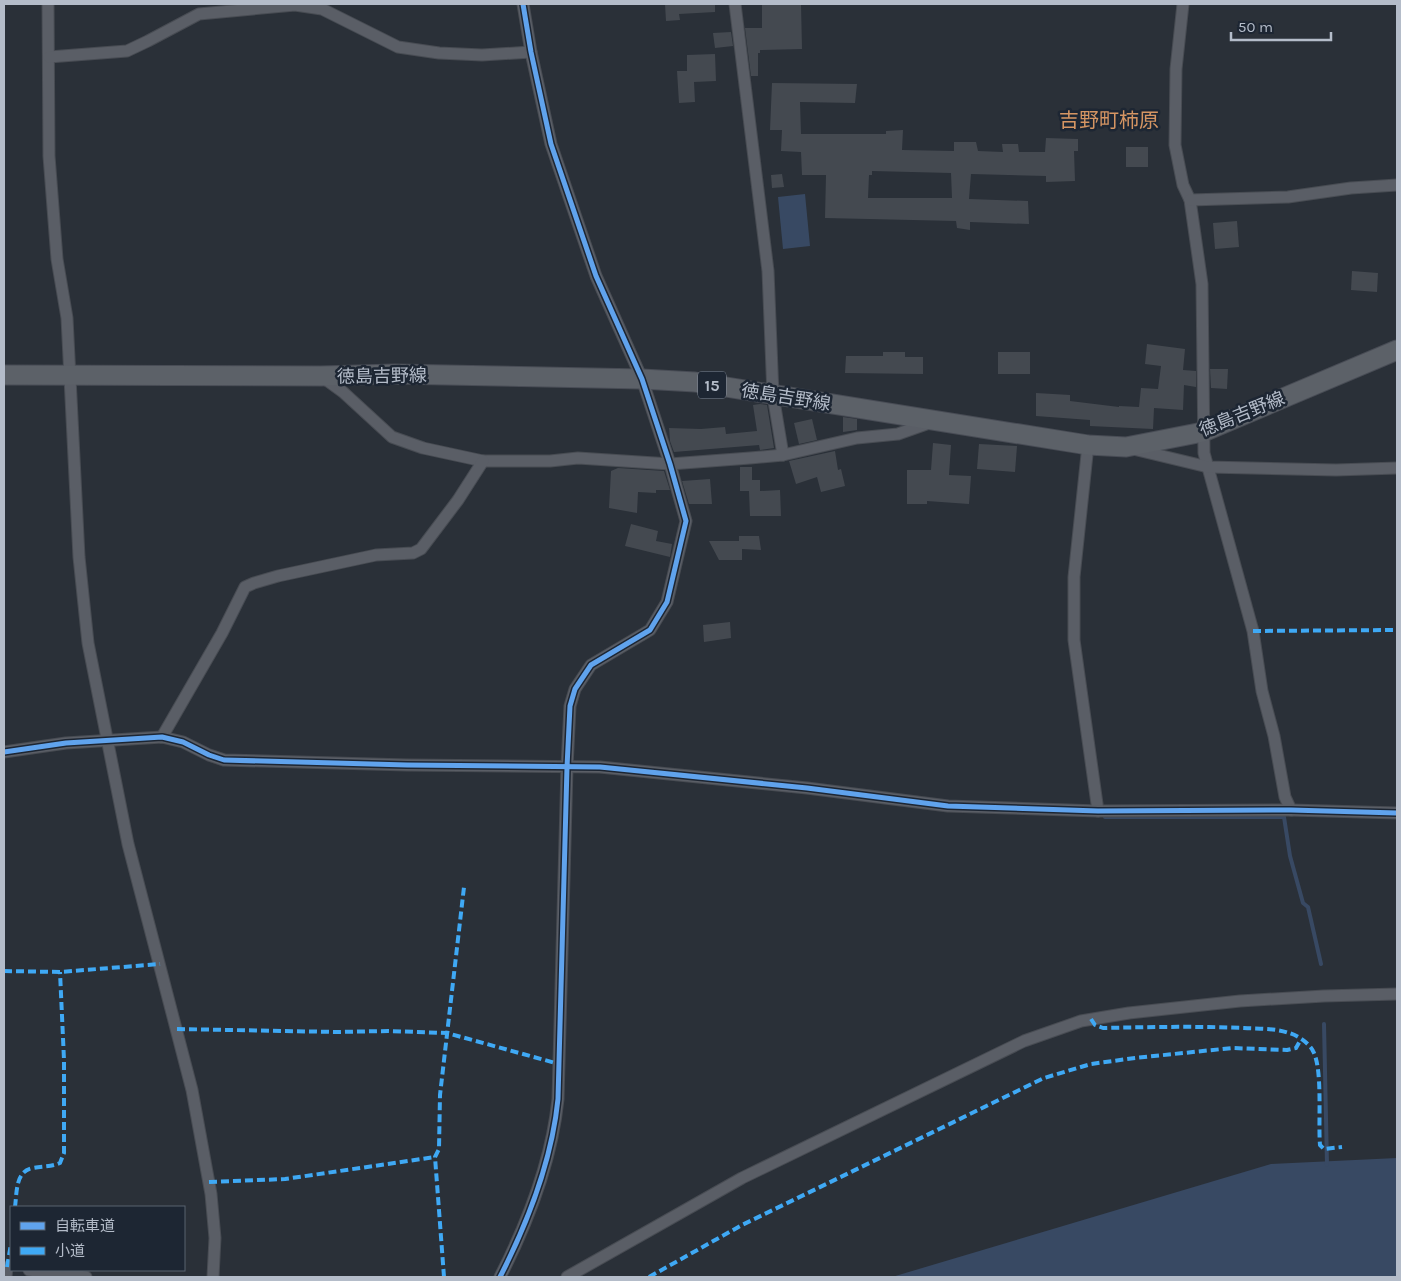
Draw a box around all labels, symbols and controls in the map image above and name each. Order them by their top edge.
scale bar [1231,10,1331,42]
text: 50 m [1238,18,1273,36]
district label: 吉野町柿原 [1059,109,1159,132]
street label: 徳島吉野線 [337,364,427,388]
road number: 15 [698,372,726,398]
street label: 徳島吉野線 [740,379,832,415]
street label: 徳島吉野線 [1196,387,1288,441]
legend [10,1206,185,1271]
text: 自転車道 [55,1217,115,1235]
text: 小道 [55,1242,85,1260]

